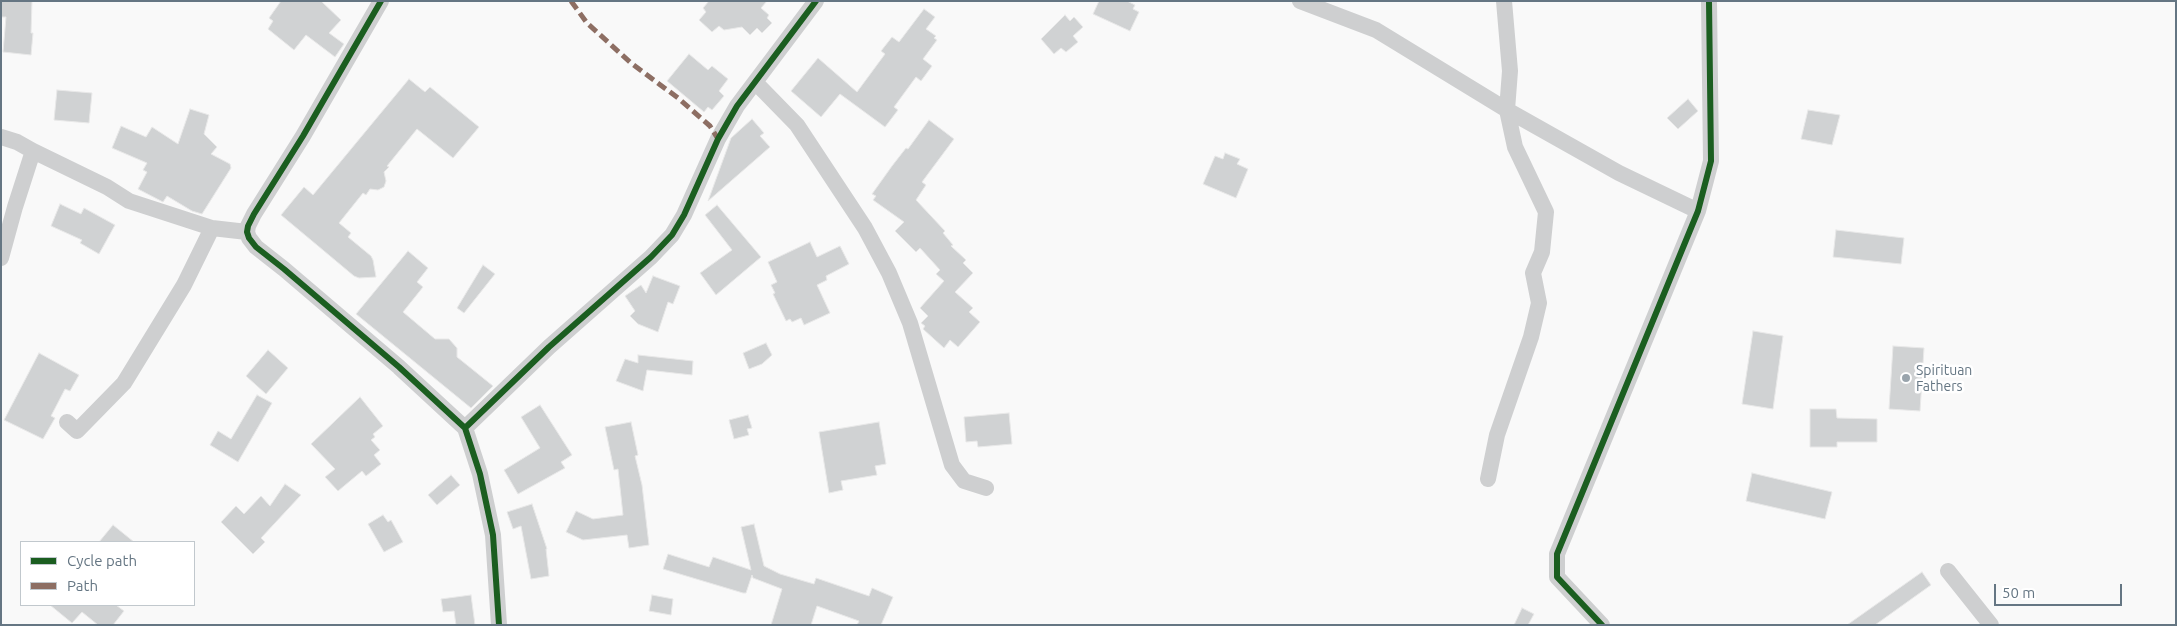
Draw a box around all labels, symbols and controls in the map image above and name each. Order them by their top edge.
place label: Spirituan Fathers [1916,362,1972,394]
marker: Spirituan Fathers [1900,372,1912,384]
legend [20,541,195,606]
text: Cycle path [67,552,137,569]
scale bar [1997,574,2124,606]
text: Path [67,577,98,594]
text: 50 m [2002,584,2035,601]

